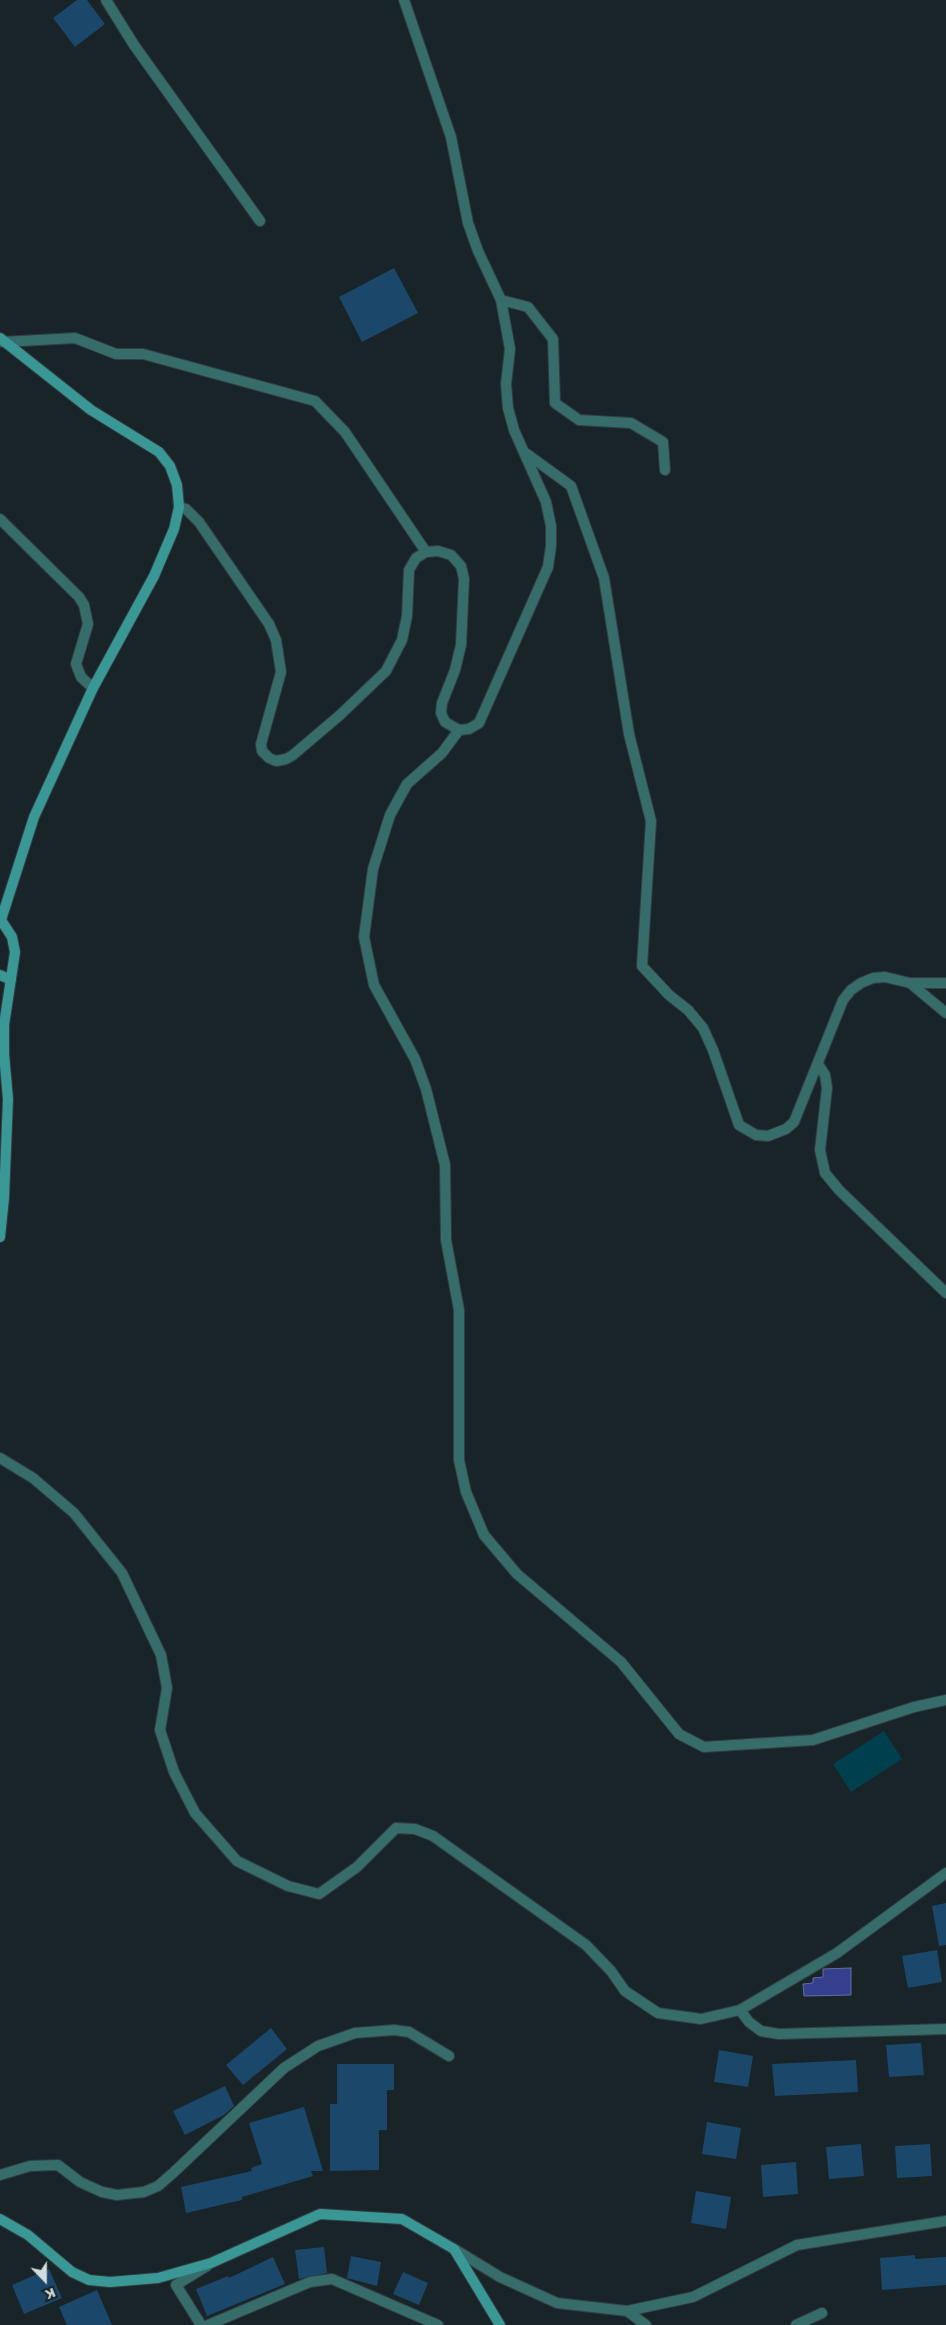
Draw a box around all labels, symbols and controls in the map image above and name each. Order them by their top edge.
north arrow [20,2255,70,2305]
text: K [43,2285,58,2303]

